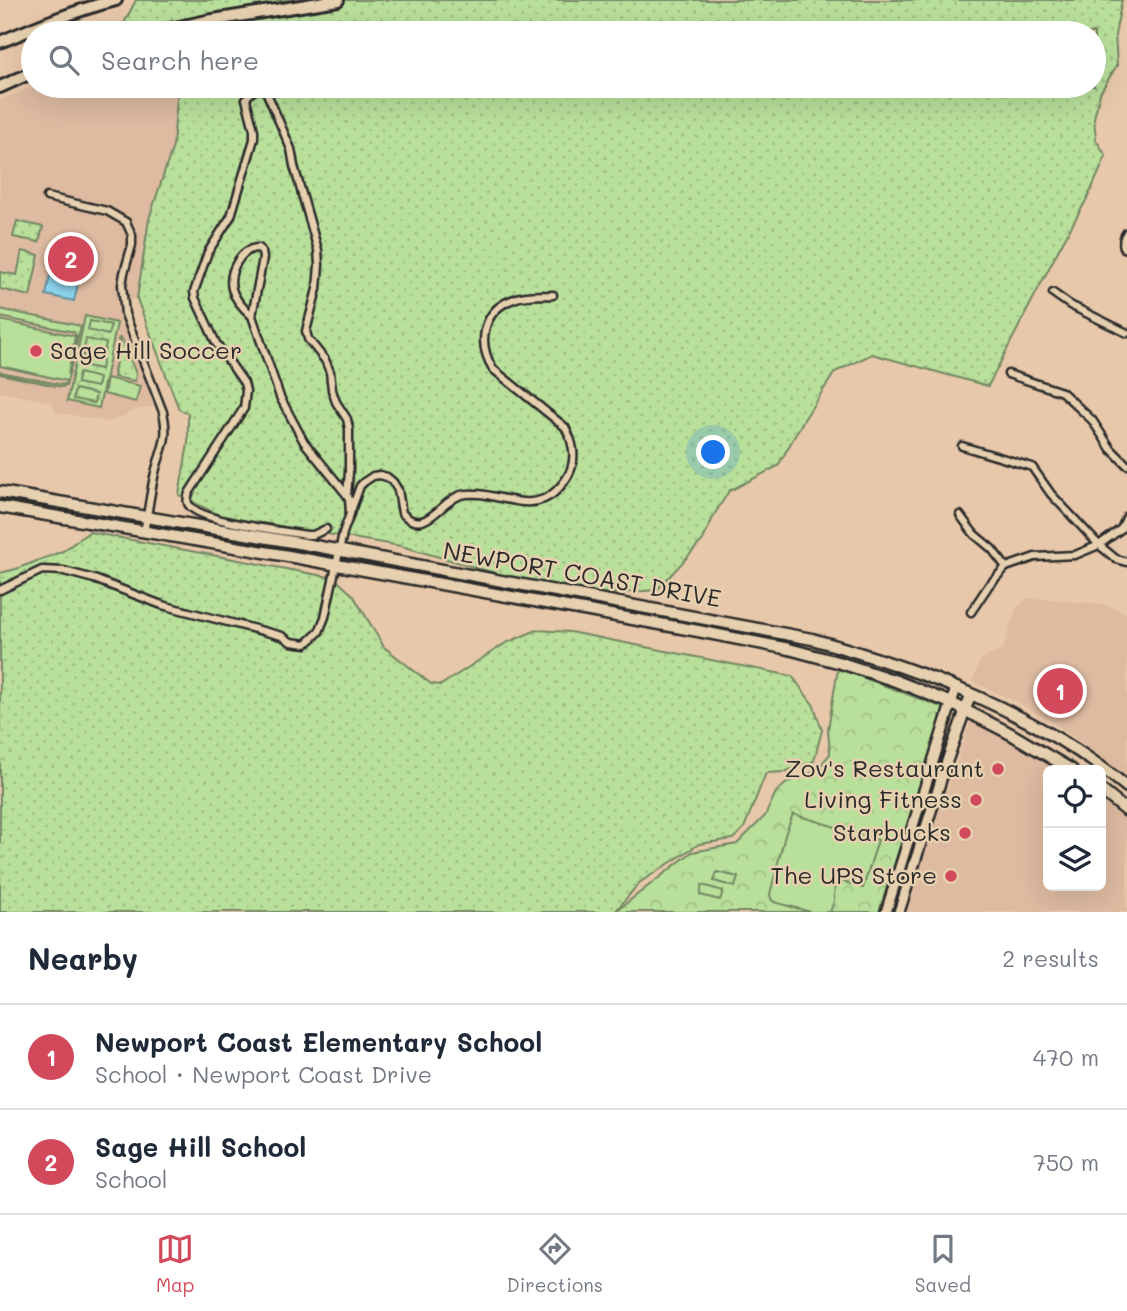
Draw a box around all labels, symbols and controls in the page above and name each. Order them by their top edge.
search box [21,21,1106,98]
icon: search [45,41,83,79]
text: Search here [101,43,259,77]
pin: 2 [48,233,94,285]
place label: Sage Hill Soccer [50,334,242,365]
marker: Sage Hill Soccer [28,343,44,359]
your location [696,435,730,469]
street label: NEWPORT COAST DRIVE [441,534,724,613]
pin: 1 [1037,665,1083,717]
place label: Zov's Restaurant [785,752,984,783]
marker: Zov's Restaurant [990,761,1006,777]
map controls [1043,765,1106,891]
button: locate [1043,765,1106,828]
place label: Living Fitness [804,783,962,814]
marker: Living Fitness [968,792,984,808]
place label: Starbucks [833,816,951,847]
marker: Starbucks [957,825,973,841]
button: layers [1043,828,1106,891]
place label: The UPS Store [770,859,937,890]
marker: The UPS Store [943,868,959,884]
text: Nearby [28,938,138,978]
text: 2 results [1002,943,1099,973]
text: Newport Coast Elementary School [95,1025,542,1059]
text: 1 [46,1042,56,1072]
text: 470 m [1033,1042,1099,1072]
text: School · Newport Coast Drive [95,1059,432,1089]
text: Sage Hill School [95,1130,306,1164]
text: 2 [45,1147,57,1177]
text: 750 m [1033,1147,1099,1177]
text: School [95,1164,168,1194]
tab: Map [156,1230,195,1297]
tab: Directions [506,1230,603,1297]
tab: Saved [915,1230,971,1297]

